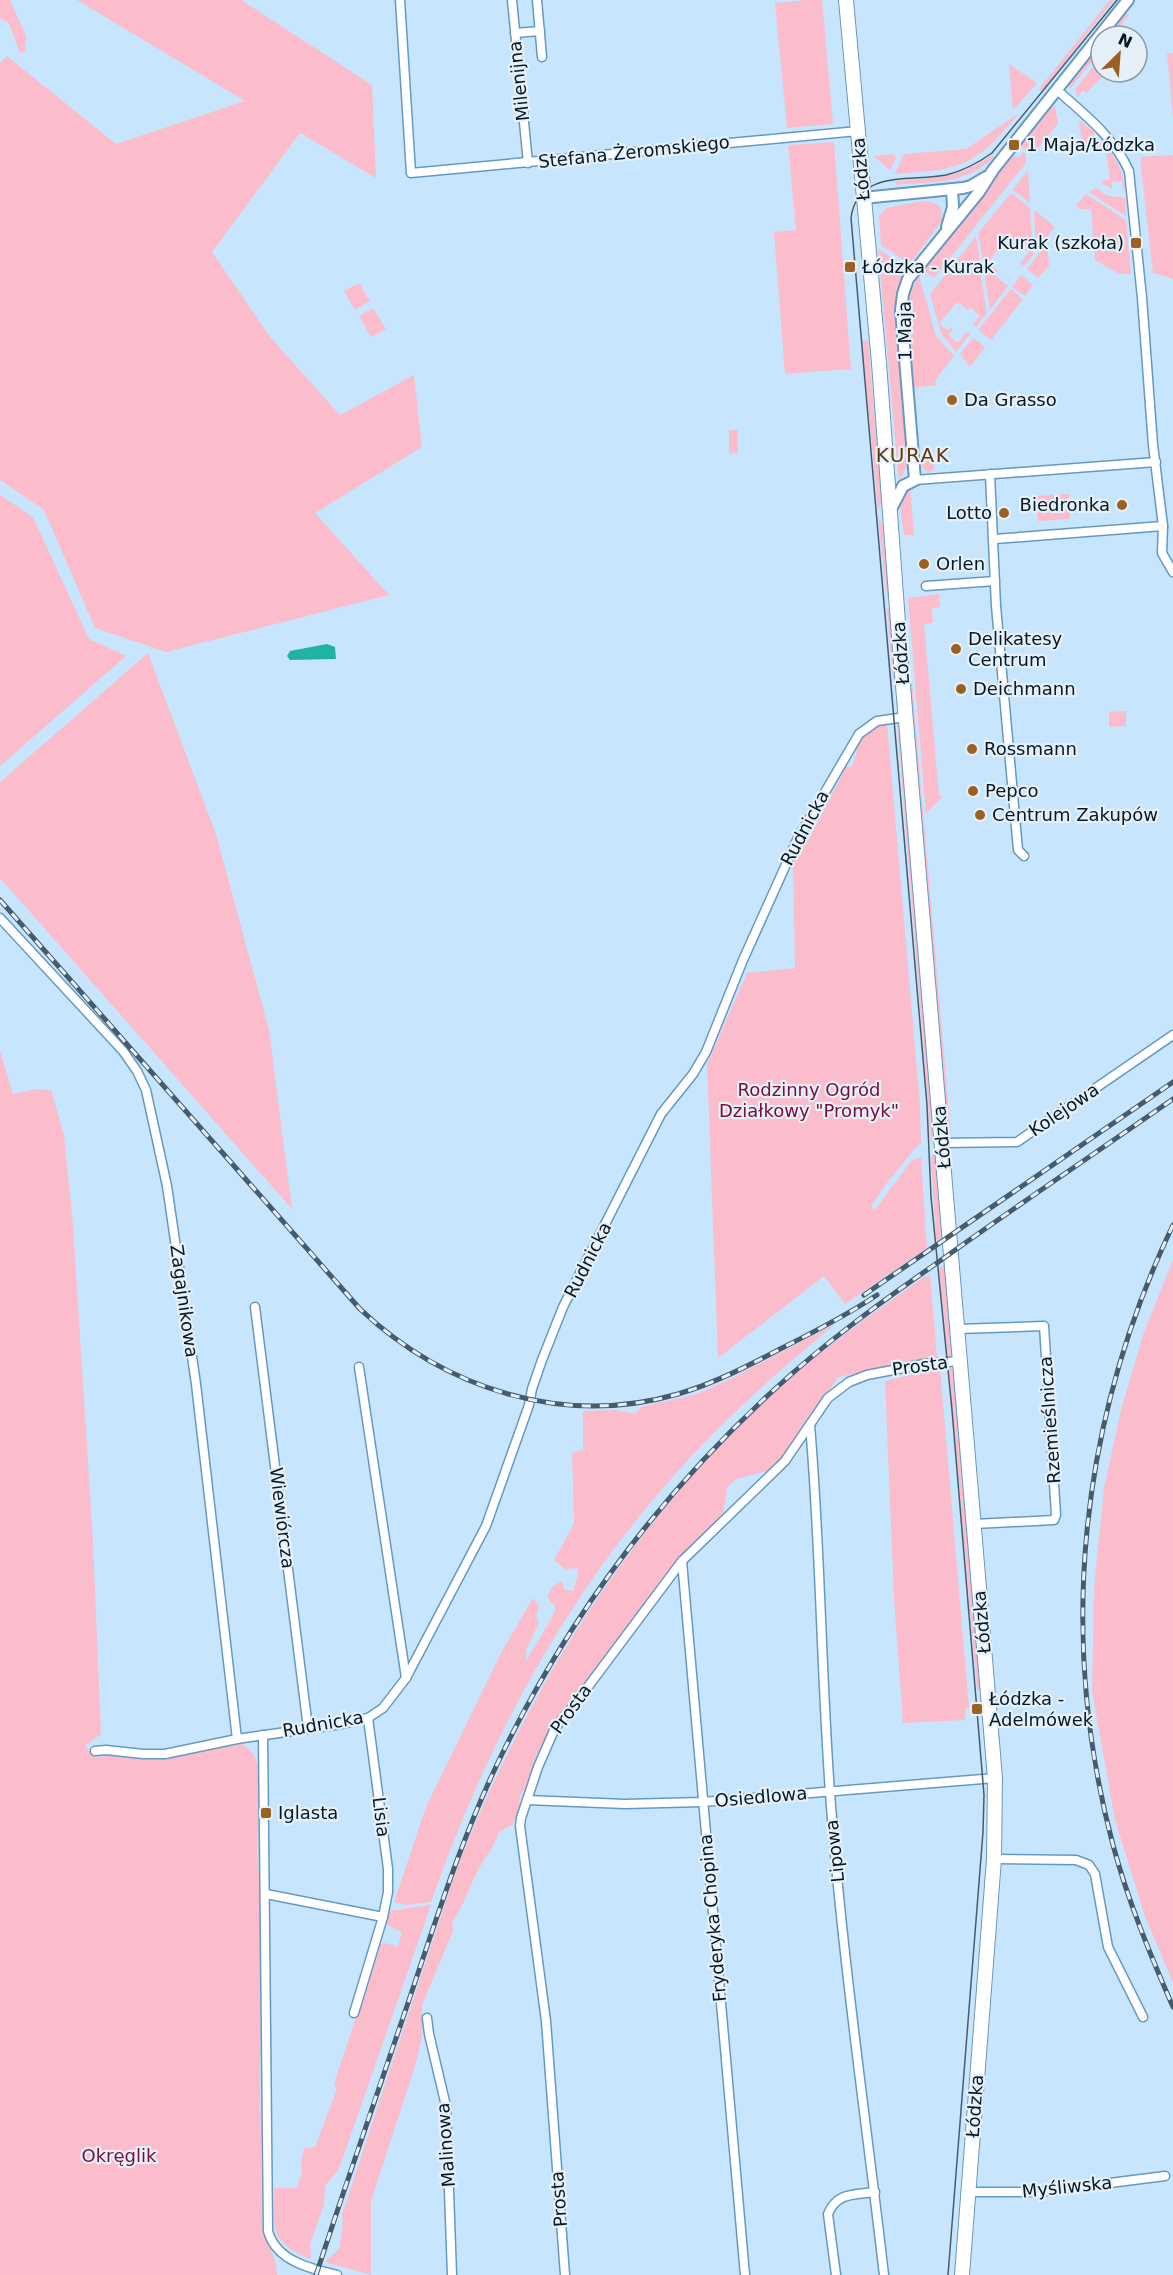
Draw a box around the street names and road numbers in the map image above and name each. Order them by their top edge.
street label: Milenijna [504,40,533,122]
street label: Stefana Żeromskiego [537,131,731,172]
street label: Łódzka [847,137,874,202]
street label: 1 Maja [893,301,916,361]
street label: Łódzka [888,621,913,686]
street label: Rudnicka [776,787,833,869]
street label: Kolejowa [1025,1079,1103,1141]
street label: Łódzka [928,1105,955,1170]
street label: Rudnicka [560,1218,616,1301]
street label: Zagajnikowa [166,1243,203,1359]
street label: Prosta [891,1351,949,1380]
street label: Rzemieślnicza [1035,1356,1064,1485]
street label: Wiewiórcza [266,1466,299,1570]
street label: Łódzka [968,1590,995,1655]
street label: Prosta [546,1680,596,1738]
street label: Rudnicka [281,1706,365,1741]
street label: Osiedlowa [714,1782,808,1811]
street label: Lisia [369,1796,394,1838]
street label: Lipowa [821,1819,848,1884]
street label: Fryderyka Chopina [695,1833,730,2003]
street label: Łódzka [962,2074,987,2139]
street label: Malinowa [432,2102,459,2188]
street label: Prosta [546,2170,571,2228]
street label: Myśliwska [1021,2171,1113,2202]

